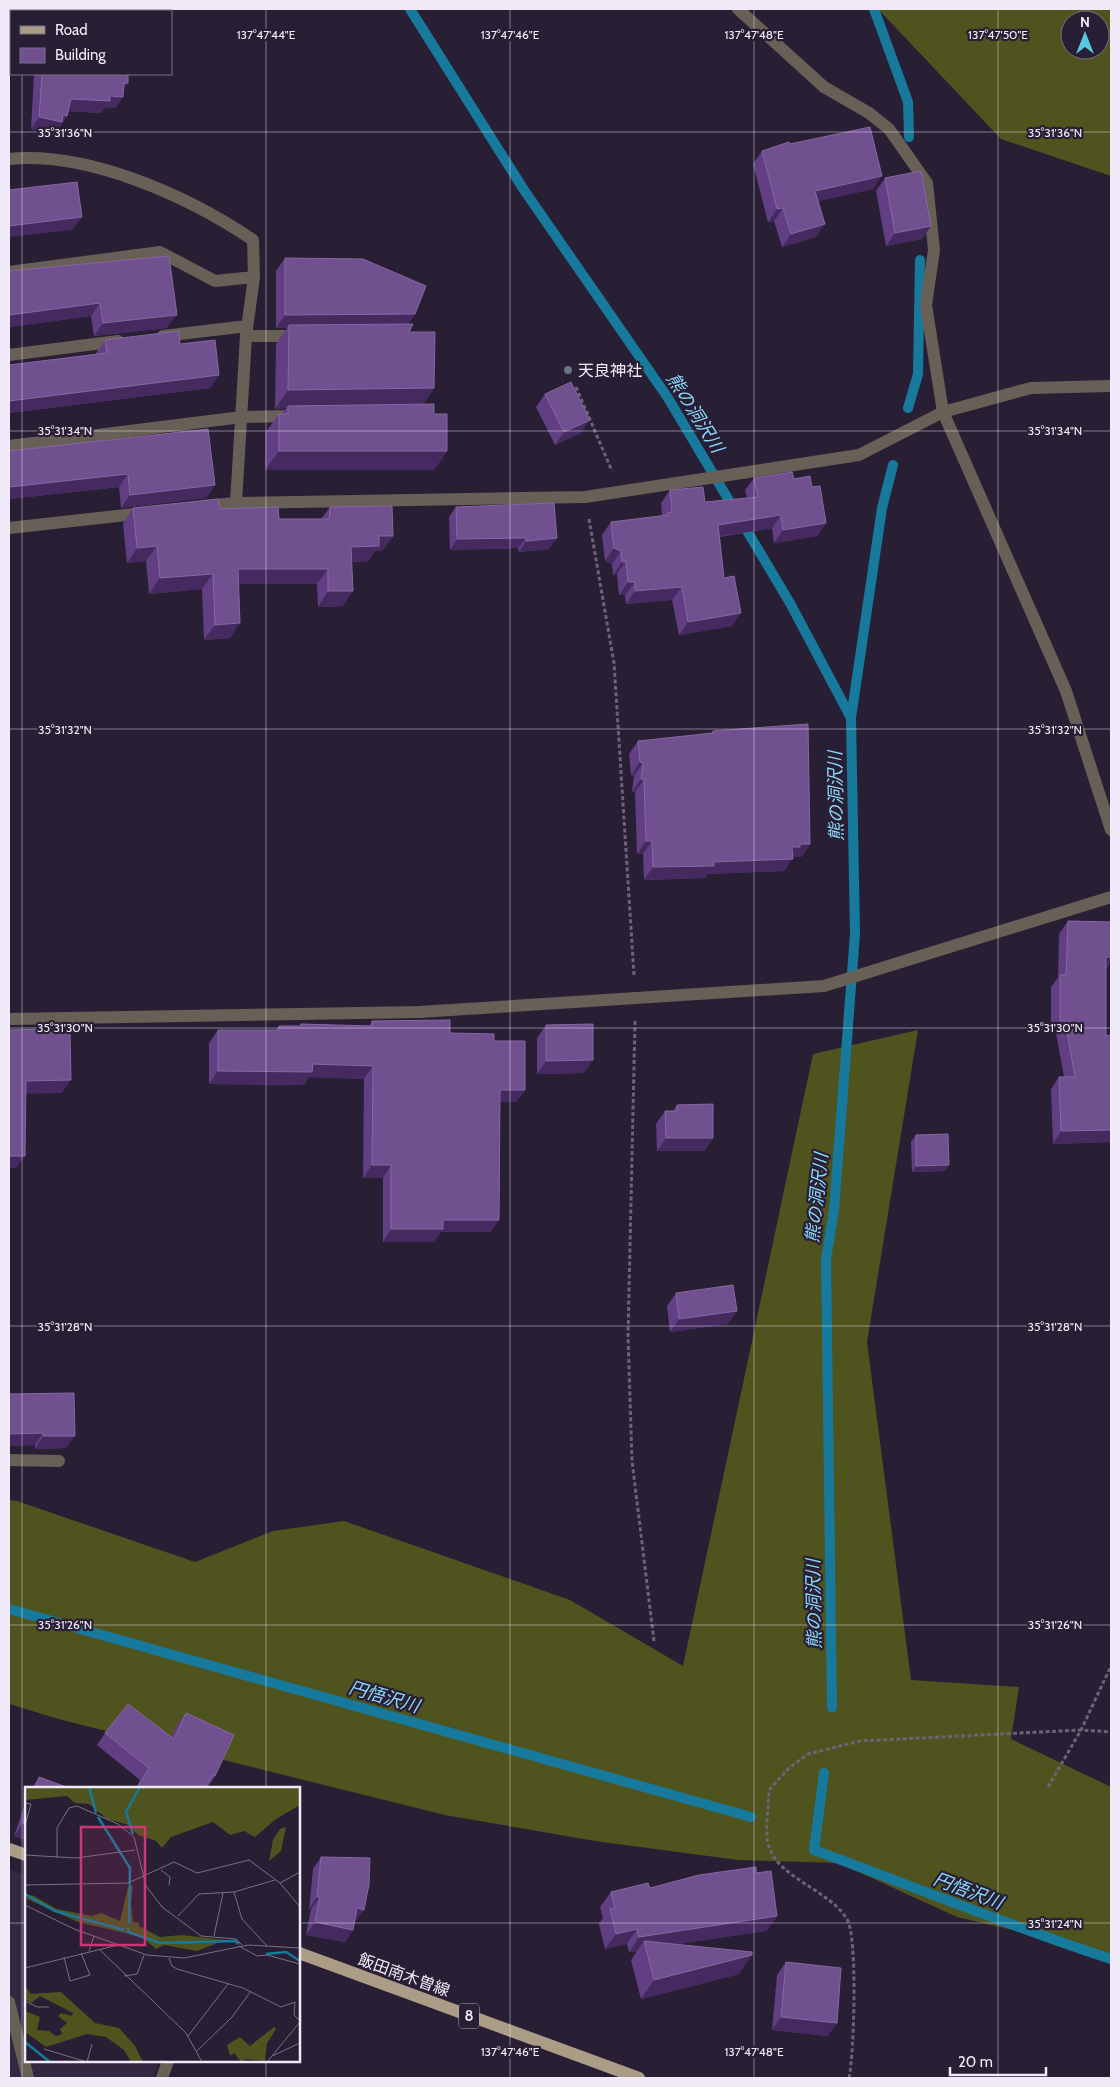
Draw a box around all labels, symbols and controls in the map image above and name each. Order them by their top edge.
legend [10,10,172,75]
north arrow [1060,10,1110,60]
text: N [1080,13,1090,31]
text: Road [55,21,88,39]
text: 137°47'44"E [237,27,296,42]
text: 137°47'46"E [481,27,540,42]
text: 137°47'48"E [724,27,784,42]
text: 137°47'50"E [968,27,1028,42]
text: Building [55,46,106,64]
text: 35°31'36"N [38,125,92,140]
text: 35°31'36"N [1028,125,1082,140]
place label: 天良神社 [578,361,642,380]
marker: 天良神社 [562,364,574,376]
water label: 熊の洞沢川 [662,369,729,459]
text: 35°31'34"N [38,423,92,438]
text: 35°31'34"N [1028,423,1082,438]
text: 35°31'32"N [38,722,92,737]
text: 35°31'32"N [1028,722,1082,737]
water label: 熊の洞沢川 [824,749,848,841]
text: 35°31'30"N [37,1020,93,1035]
text: 35°31'30"N [1027,1020,1083,1035]
water label: 熊の洞沢川 [801,1150,833,1244]
text: 35°31'28"N [38,1319,92,1334]
text: 35°31'28"N [1028,1319,1082,1334]
water label: 熊の洞沢川 [802,1557,826,1649]
text: 35°31'26"N [38,1617,92,1632]
text: 35°31'26"N [1028,1617,1082,1632]
water label: 円悟沢川 [346,1677,424,1718]
inset map [25,1787,300,2062]
water label: 円悟沢川 [930,1868,1007,1915]
text: 35°31'24"N [1028,1916,1082,1931]
street label: 飯田南木曽線 [356,1950,452,2000]
road number: 8 [459,2004,479,2028]
text: 137°47'46"E [481,2044,540,2059]
text: 137°47'48"E [724,2044,784,2059]
scale bar [950,2044,1046,2076]
text: 20 m [958,2053,993,2071]

